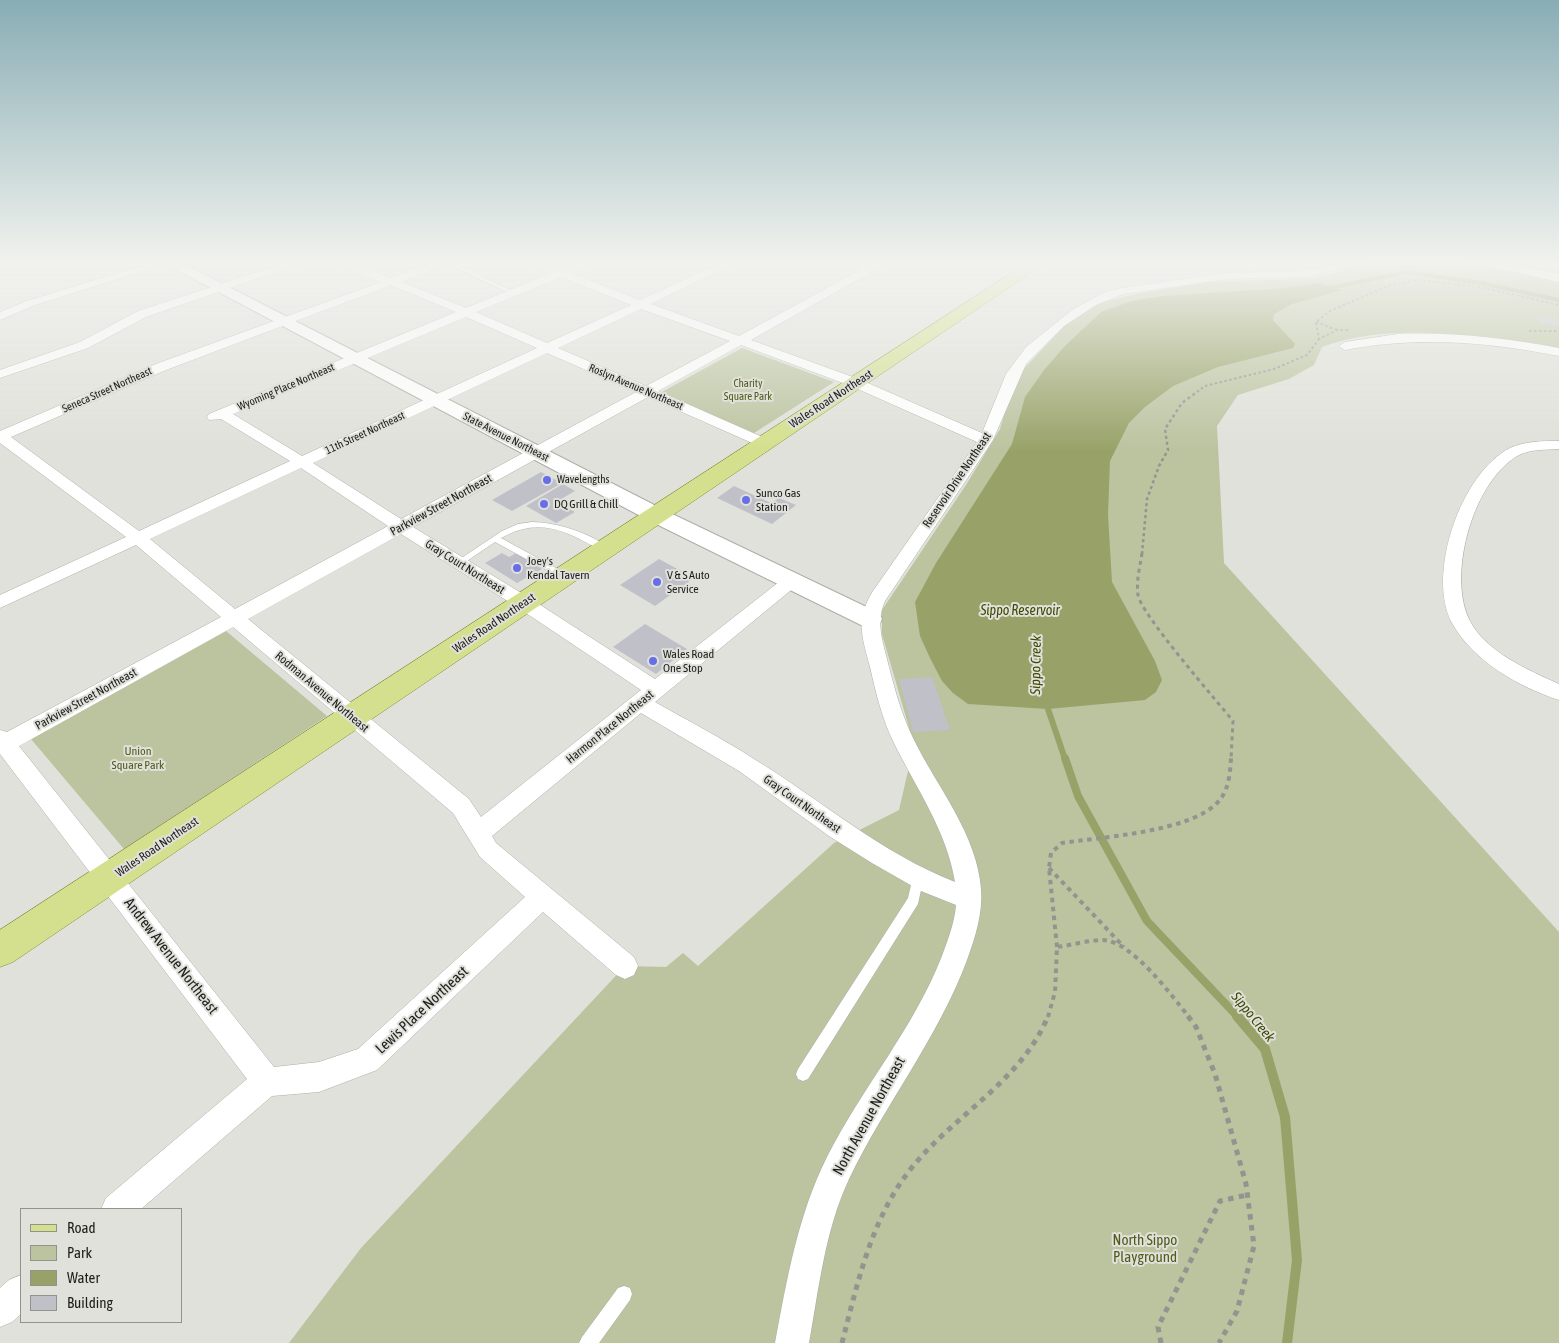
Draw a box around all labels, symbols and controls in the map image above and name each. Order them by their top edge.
street label: Wyoming Place Northeast [236,361,336,413]
street label: Roslyn Avenue Northeast [587,361,685,413]
street label: Seneca Street Northeast [60,364,154,416]
street label: Wales Road Northeast [786,367,876,431]
park label: Charity Square Park [724,377,772,403]
street label: 11th Street Northeast [323,409,407,457]
street label: State Avenue Northeast [461,410,551,464]
street label: Reservoir Drive Northeast [920,429,994,531]
street label: Parkview Street Northeast [388,471,494,539]
place label: Wavelengths [557,473,609,487]
marker: Wavelengths [541,474,553,486]
place label: Sunco Gas Station [756,486,801,514]
marker: Sunco Gas Station [740,494,752,506]
place label: DQ Grill & Chill [554,497,618,511]
marker: DQ Grill & Chill [538,498,550,510]
street label: Gray Court Northeast [422,537,508,597]
place label: Joey's Kendal Tavern [527,554,590,582]
marker: Joey's Kendal Tavern [511,562,523,574]
place label: V & S Auto Service [667,568,710,596]
marker: V & S Auto Service [651,576,663,588]
street label: Wales Road Northeast [450,590,538,656]
water label: Sippo Reservoir [980,603,1060,619]
water label: Sippo Creek [1027,635,1045,695]
place label: Wales Road One Stop [663,647,714,675]
street label: Rodman Avenue Northeast [272,649,372,735]
marker: Wales Road One Stop [647,655,659,667]
street label: Parkview Street Northeast [33,665,139,733]
street label: Harmon Place Northeast [563,687,657,767]
park label: Union Square Park [112,744,164,772]
street label: Gray Court Northeast [760,772,844,836]
street label: Wales Road Northeast [113,814,201,880]
street label: Andrew Avenue Northeast [120,894,222,1018]
street label: Lewis Place Northeast [372,962,472,1058]
water label: Sippo Creek [1228,989,1278,1045]
street label: North Avenue Northeast [829,1054,909,1178]
legend [20,1208,182,1323]
text: Road [67,1219,96,1236]
park label: North Sippo Playground [1113,1231,1177,1266]
text: Park [67,1244,92,1261]
text: Water [67,1269,100,1286]
text: Building [67,1294,113,1311]

